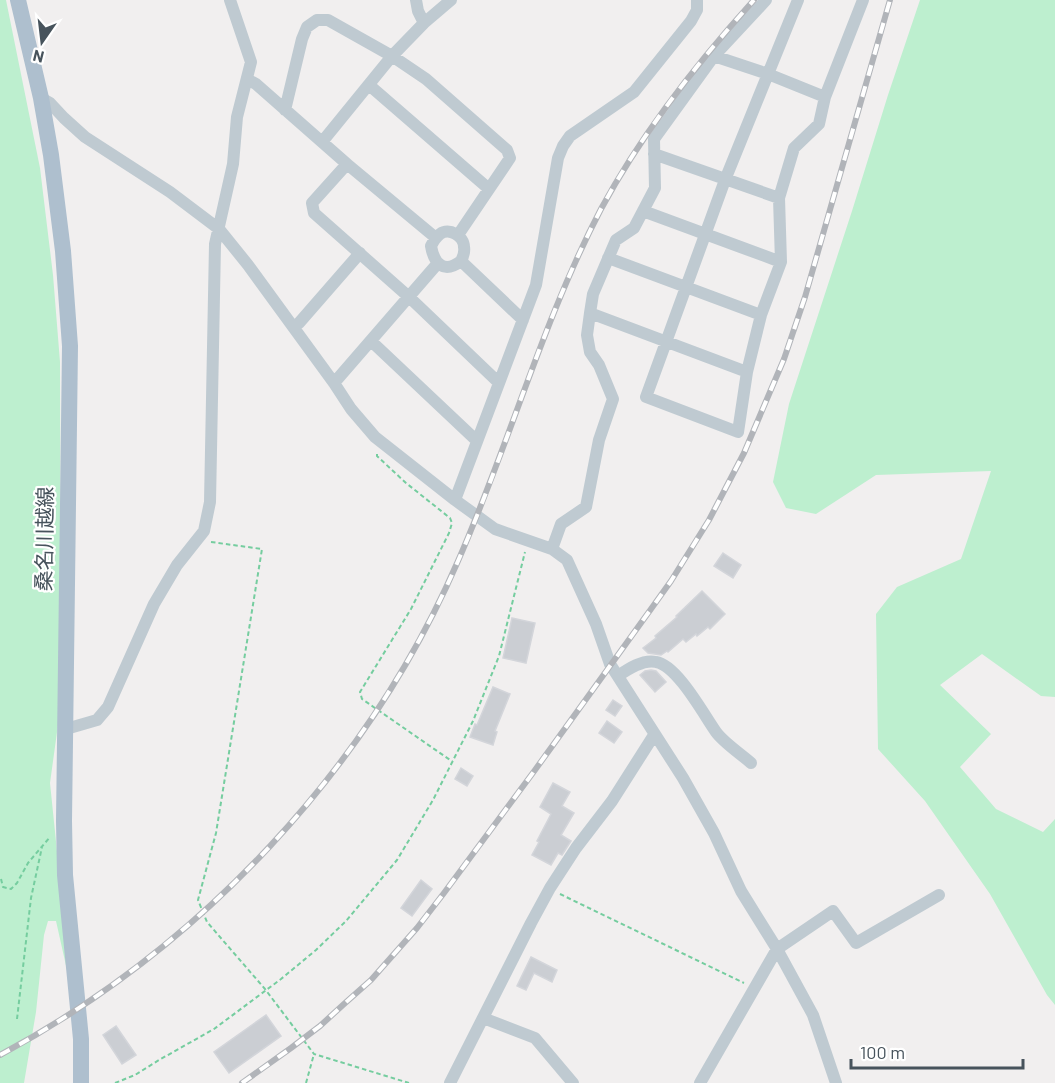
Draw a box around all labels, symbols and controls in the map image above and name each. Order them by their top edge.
north arrow [12,12,72,72]
text: N [31,47,46,68]
street label: 桑名川越線 [30,486,57,592]
scale bar [851,1032,1024,1070]
text: 100 m [860,1041,905,1063]

